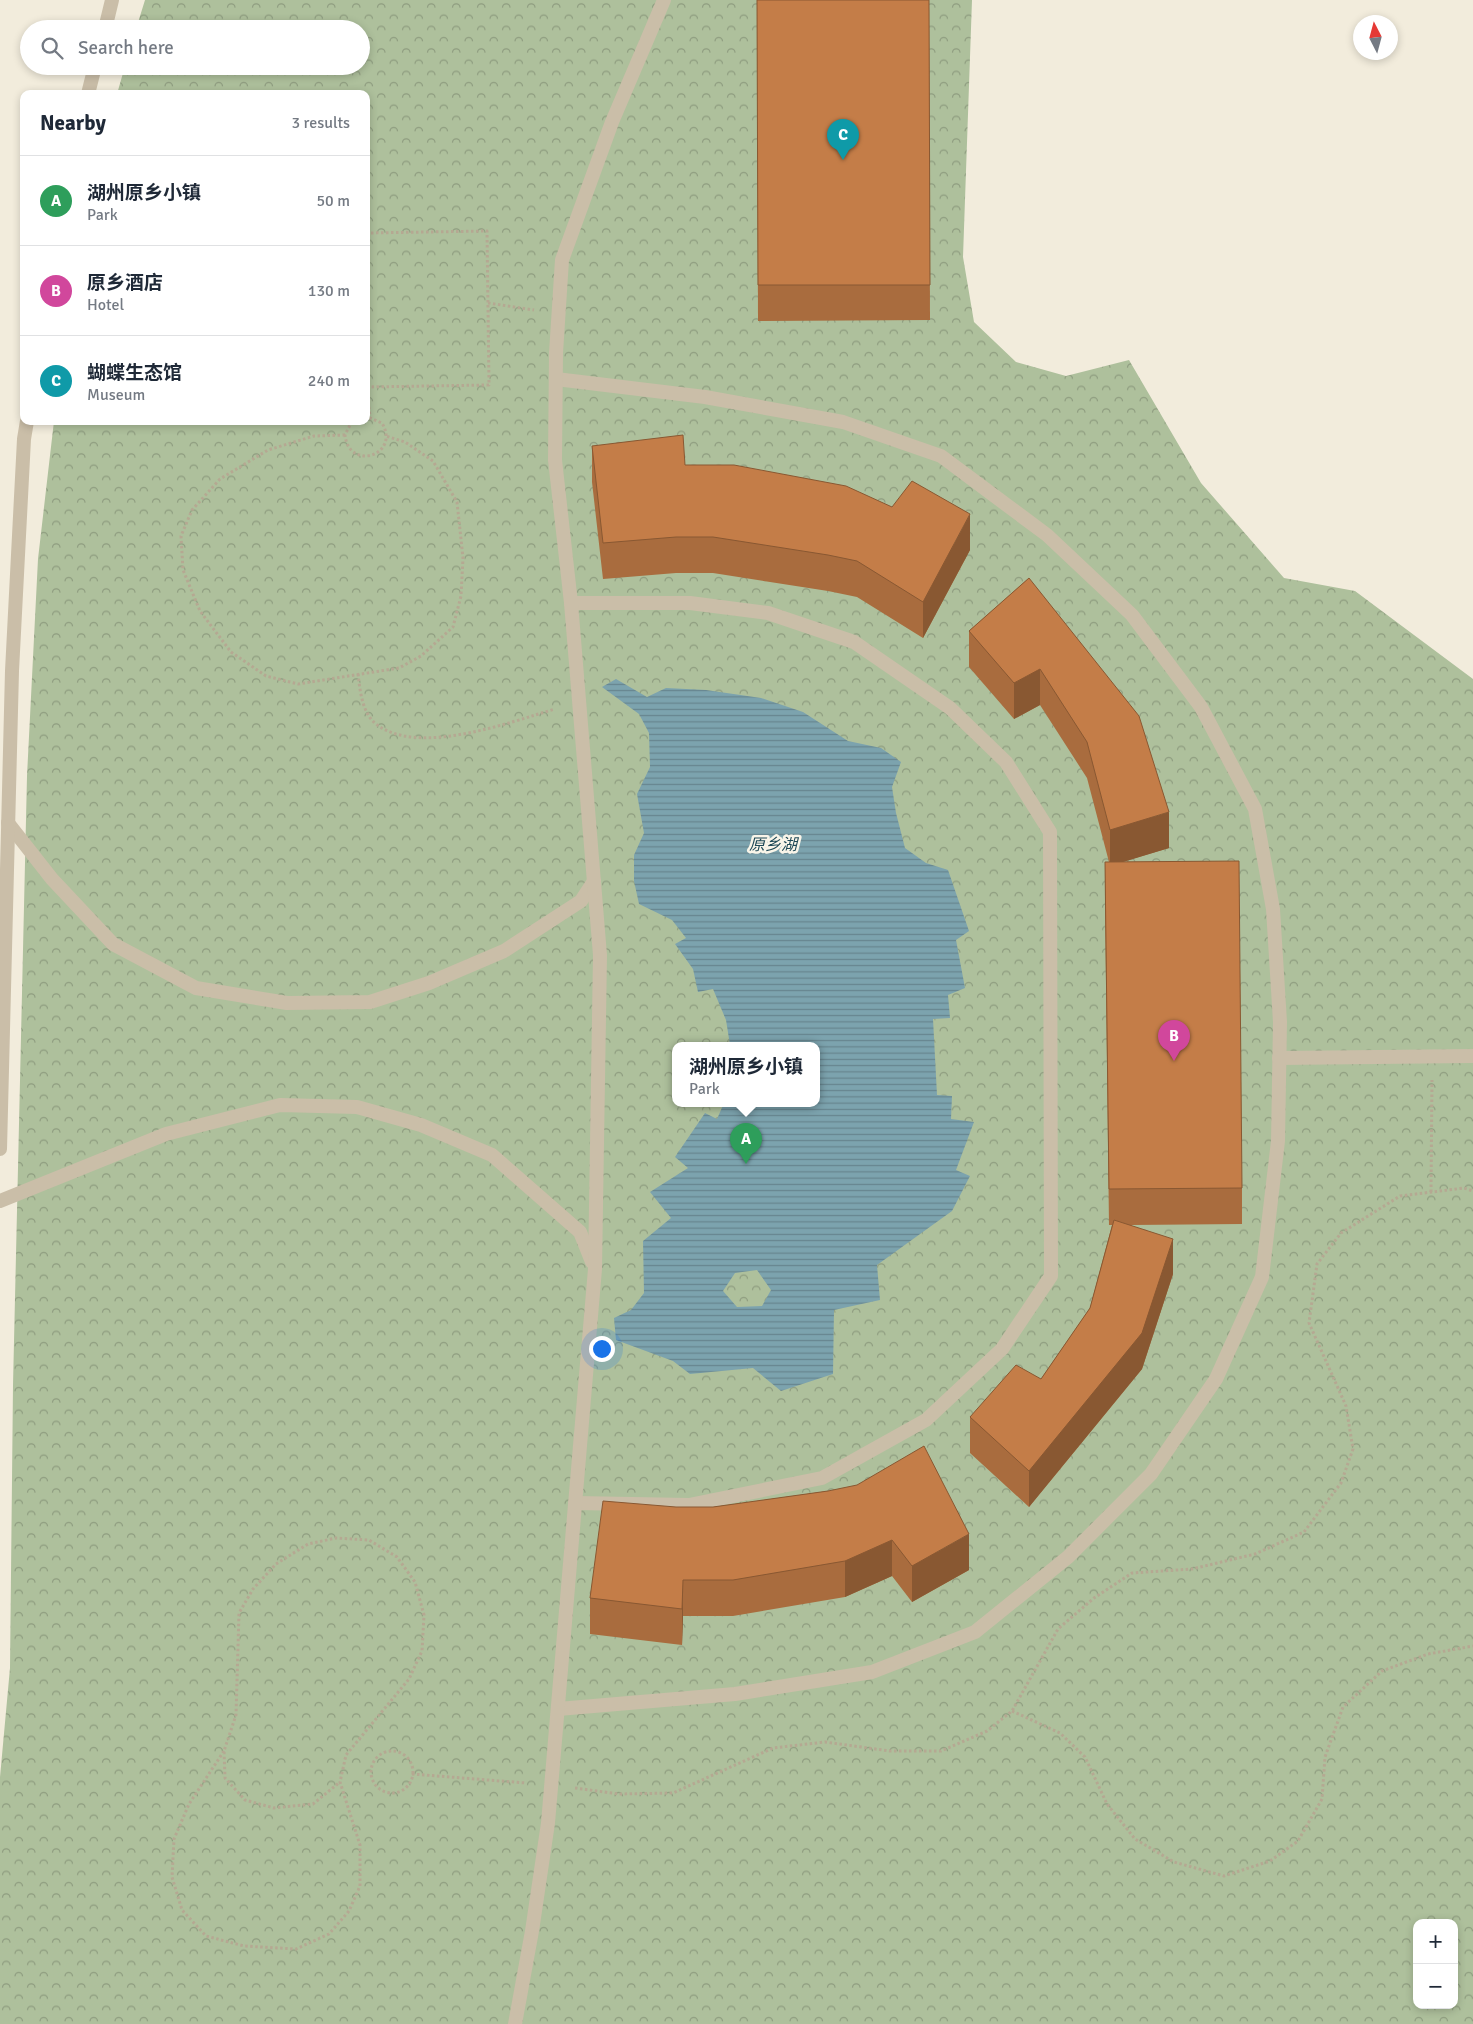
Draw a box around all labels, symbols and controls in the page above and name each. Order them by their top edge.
north arrow [1353,15,1398,60]
search box [20,20,370,75]
icon: search [38,34,66,62]
text: Search here [78,36,174,60]
text: Nearby [40,110,106,136]
text: 3 results [291,113,350,133]
pin: C [827,119,859,160]
text: 湖州原乡小镇 [87,181,201,205]
text: A [51,191,61,211]
text: 50 m [316,191,350,211]
text: Park [87,205,118,225]
text: 原乡酒店 [87,271,163,295]
text: B [51,281,61,301]
text: 130 m [308,281,350,301]
text: Hotel [87,295,124,315]
text: 蝴蝶生态馆 [87,361,182,385]
text: C [51,371,61,391]
text: 240 m [308,371,350,391]
text: Museum [87,385,145,405]
water label: 原乡湖 [749,835,800,855]
pin: B [1158,1020,1190,1061]
popup [672,1042,820,1107]
text: 湖州原乡小镇 [689,1055,803,1079]
text: Park [689,1079,720,1099]
pin: A [730,1123,762,1164]
your location [589,1336,615,1362]
map controls [1413,1919,1458,2009]
button: + [1413,1919,1458,1964]
button: − [1413,1964,1458,2009]

